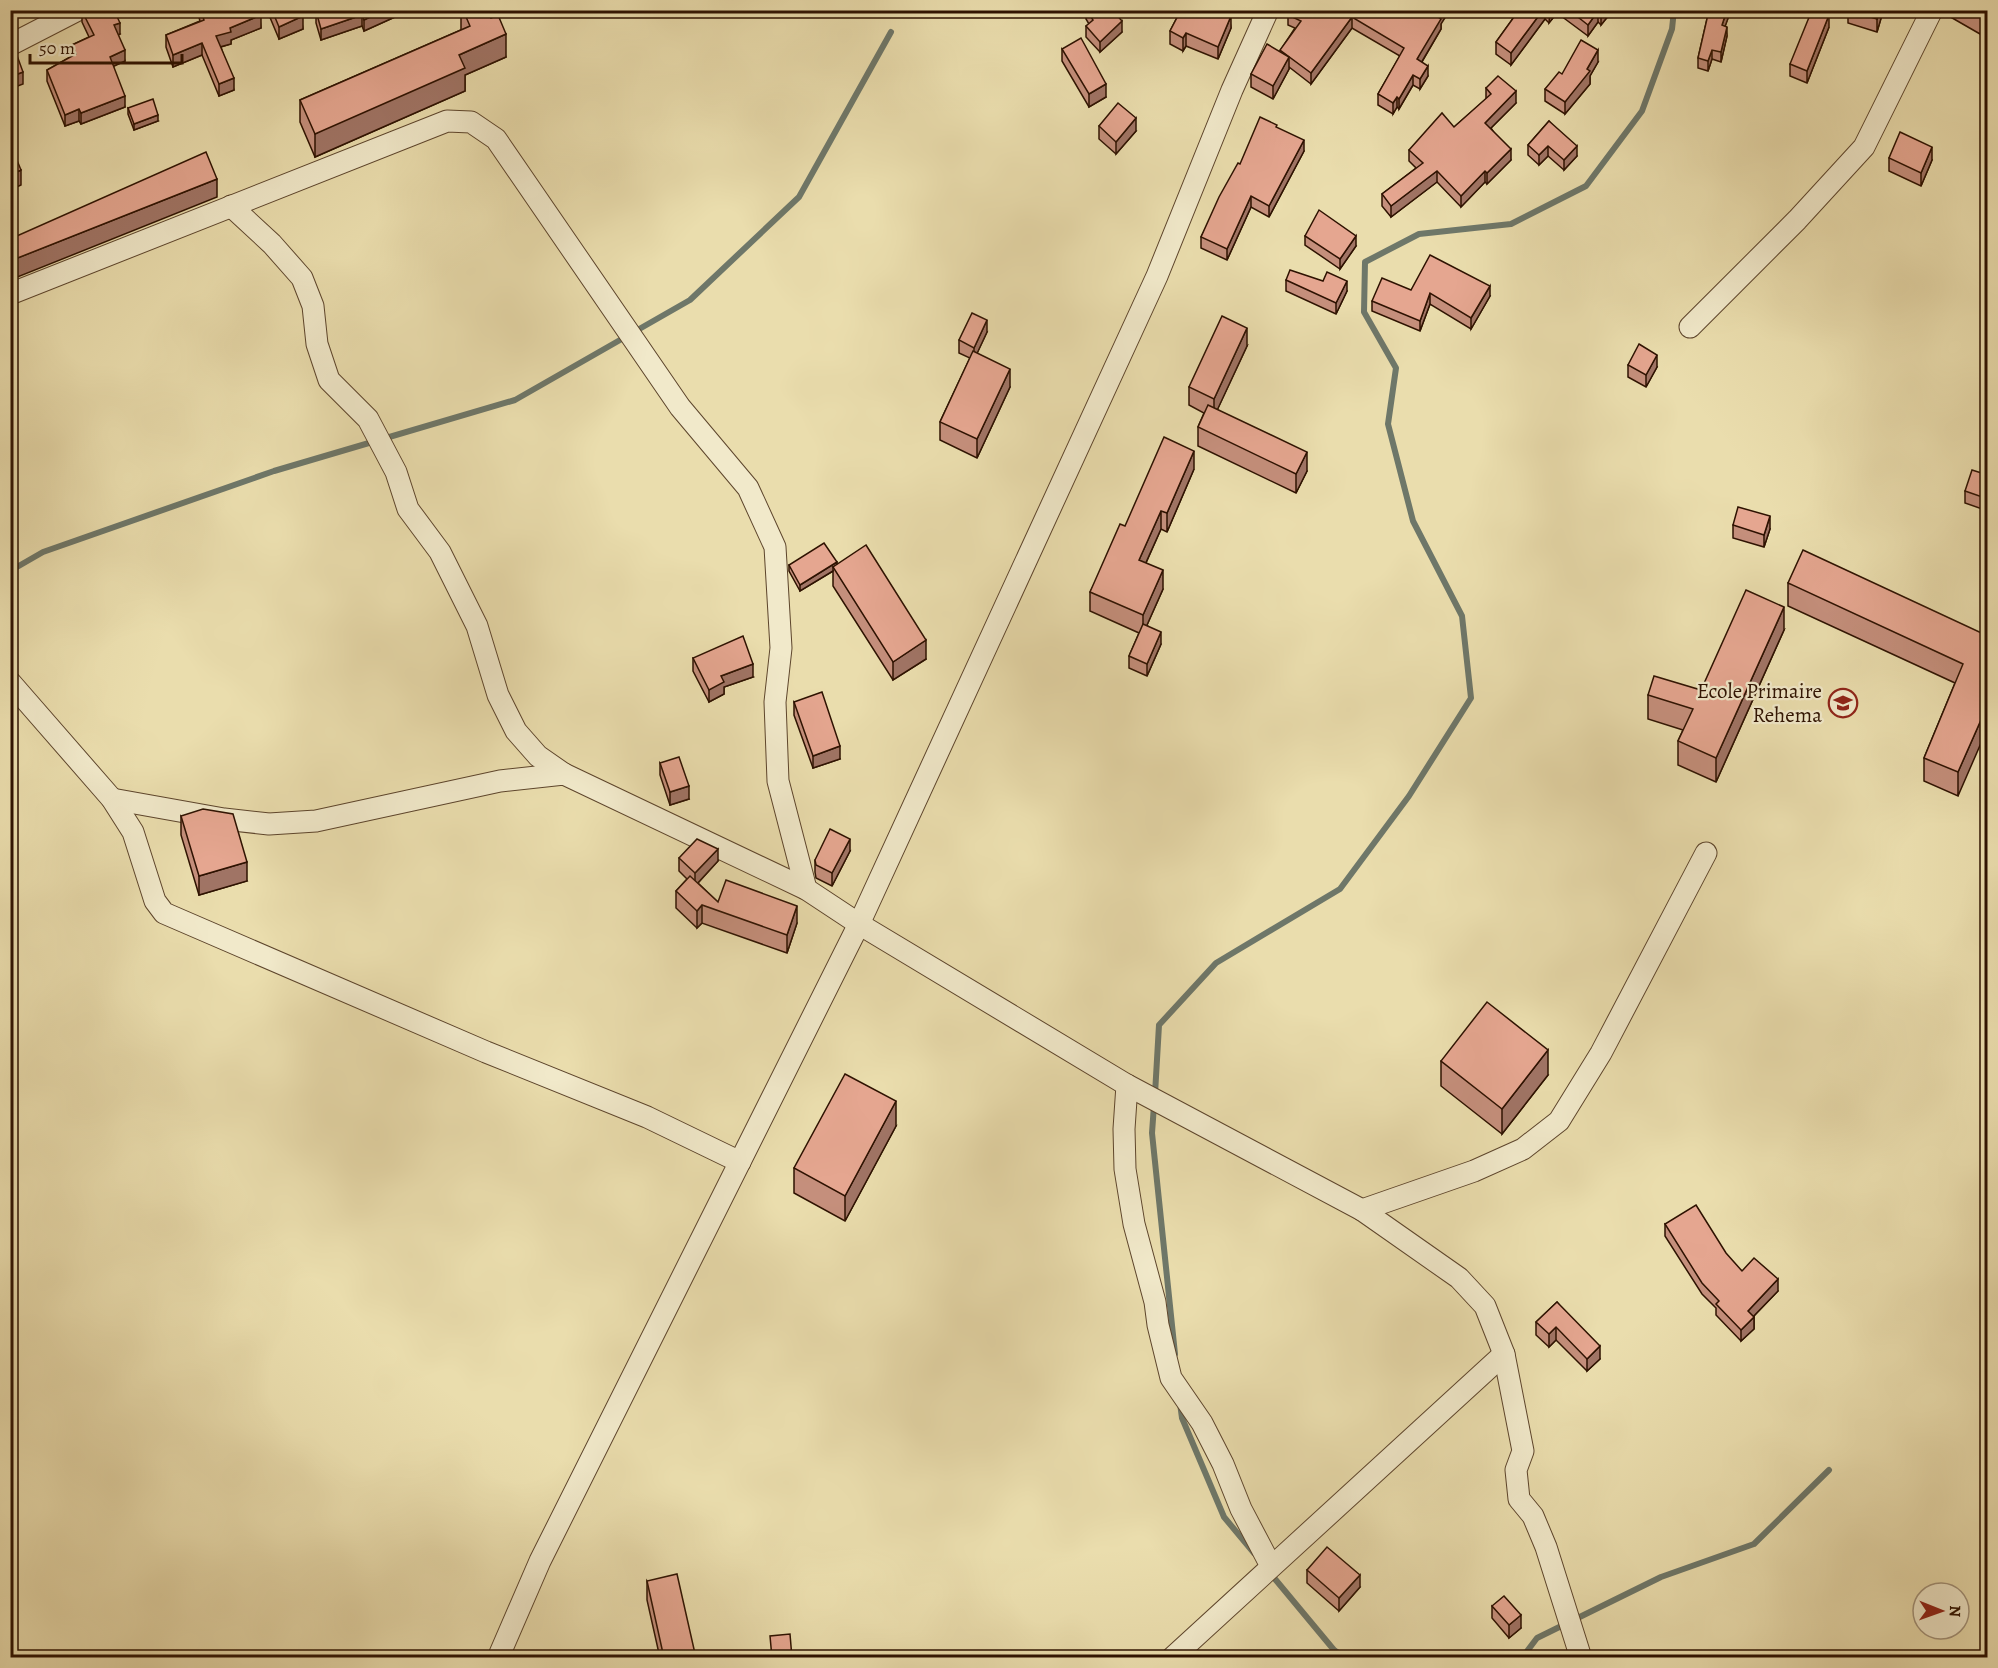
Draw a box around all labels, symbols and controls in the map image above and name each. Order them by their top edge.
scale bar [30,27,182,65]
text: 50 m [39,36,75,60]
place label: Ecole Primaire Rehema [1697,677,1822,729]
school or university icon: Ecole Primaire Rehema [1827,687,1859,719]
north arrow [1911,1581,1971,1641]
text: N [1944,1605,1966,1618]

